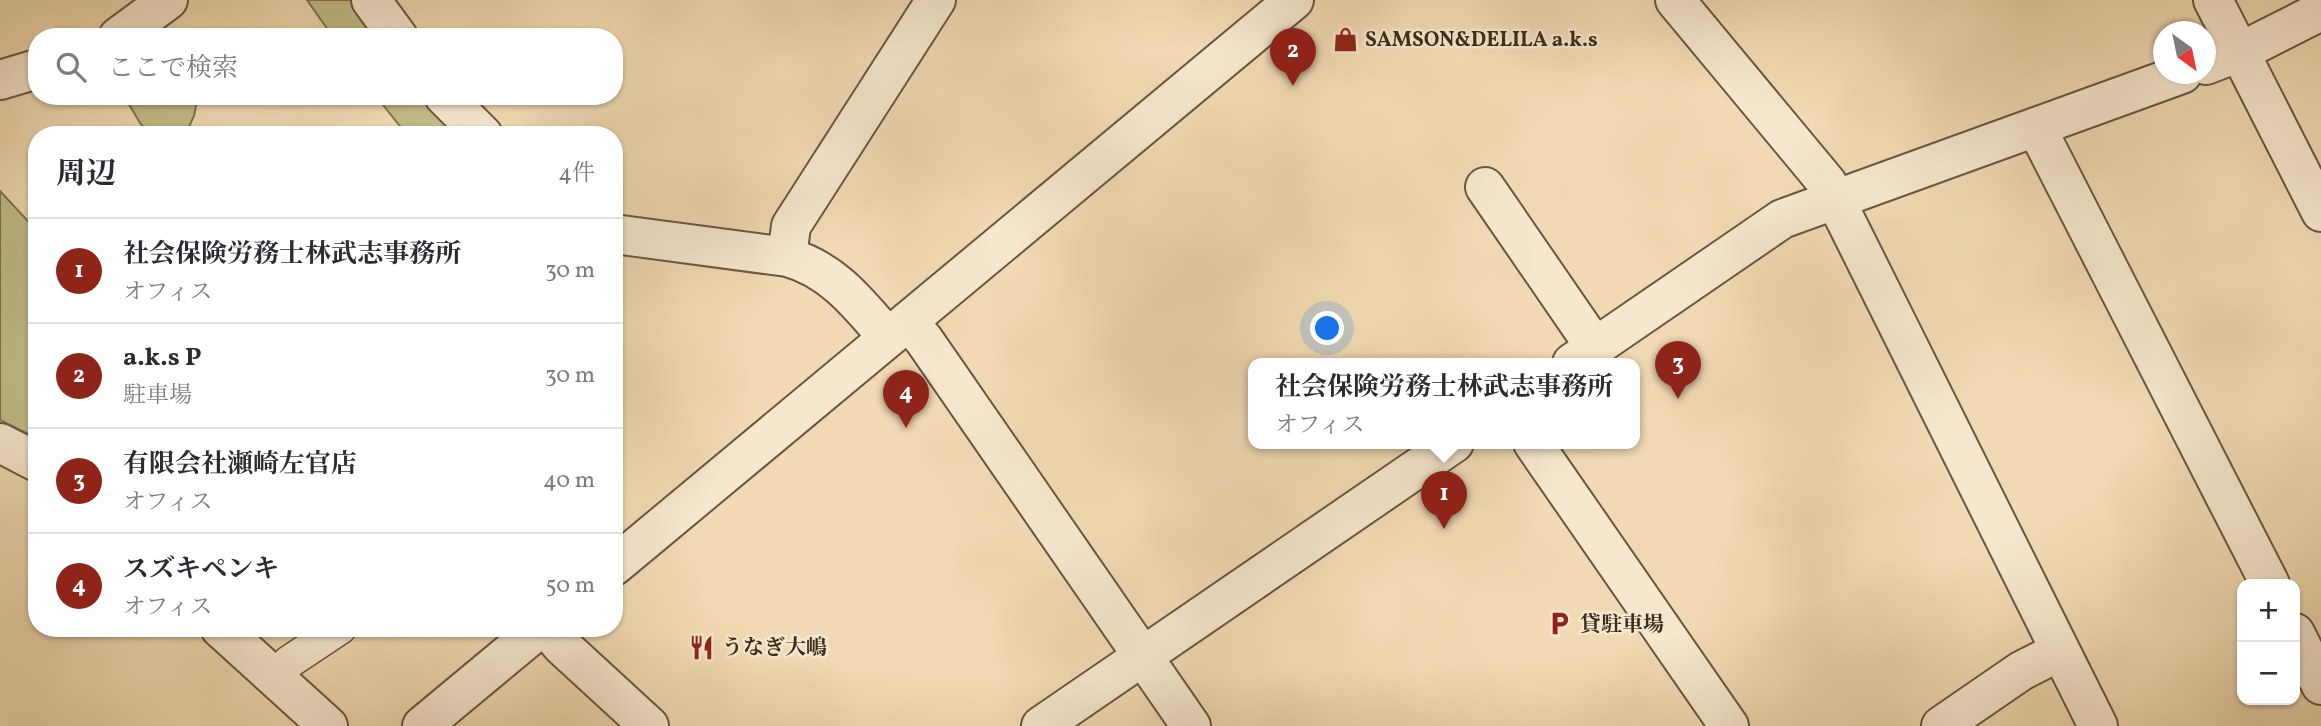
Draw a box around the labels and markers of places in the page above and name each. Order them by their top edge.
shop icon: SAMSON&DELILA a.k.s [1331,25,1359,53]
place label: SAMSON&DELILA a.k.s [1365,26,1598,55]
pin: 2 [1270,28,1316,86]
pin: 3 [1655,341,1701,399]
pin: 4 [883,370,929,428]
pin: 1 [1421,471,1467,529]
parking icon: 貸駐車場 [1546,610,1574,638]
place label: 貸駐車場 [1580,611,1664,640]
restaurant icon: うなぎ大嶋 [688,633,716,661]
place label: うなぎ大嶋 [722,634,827,663]

